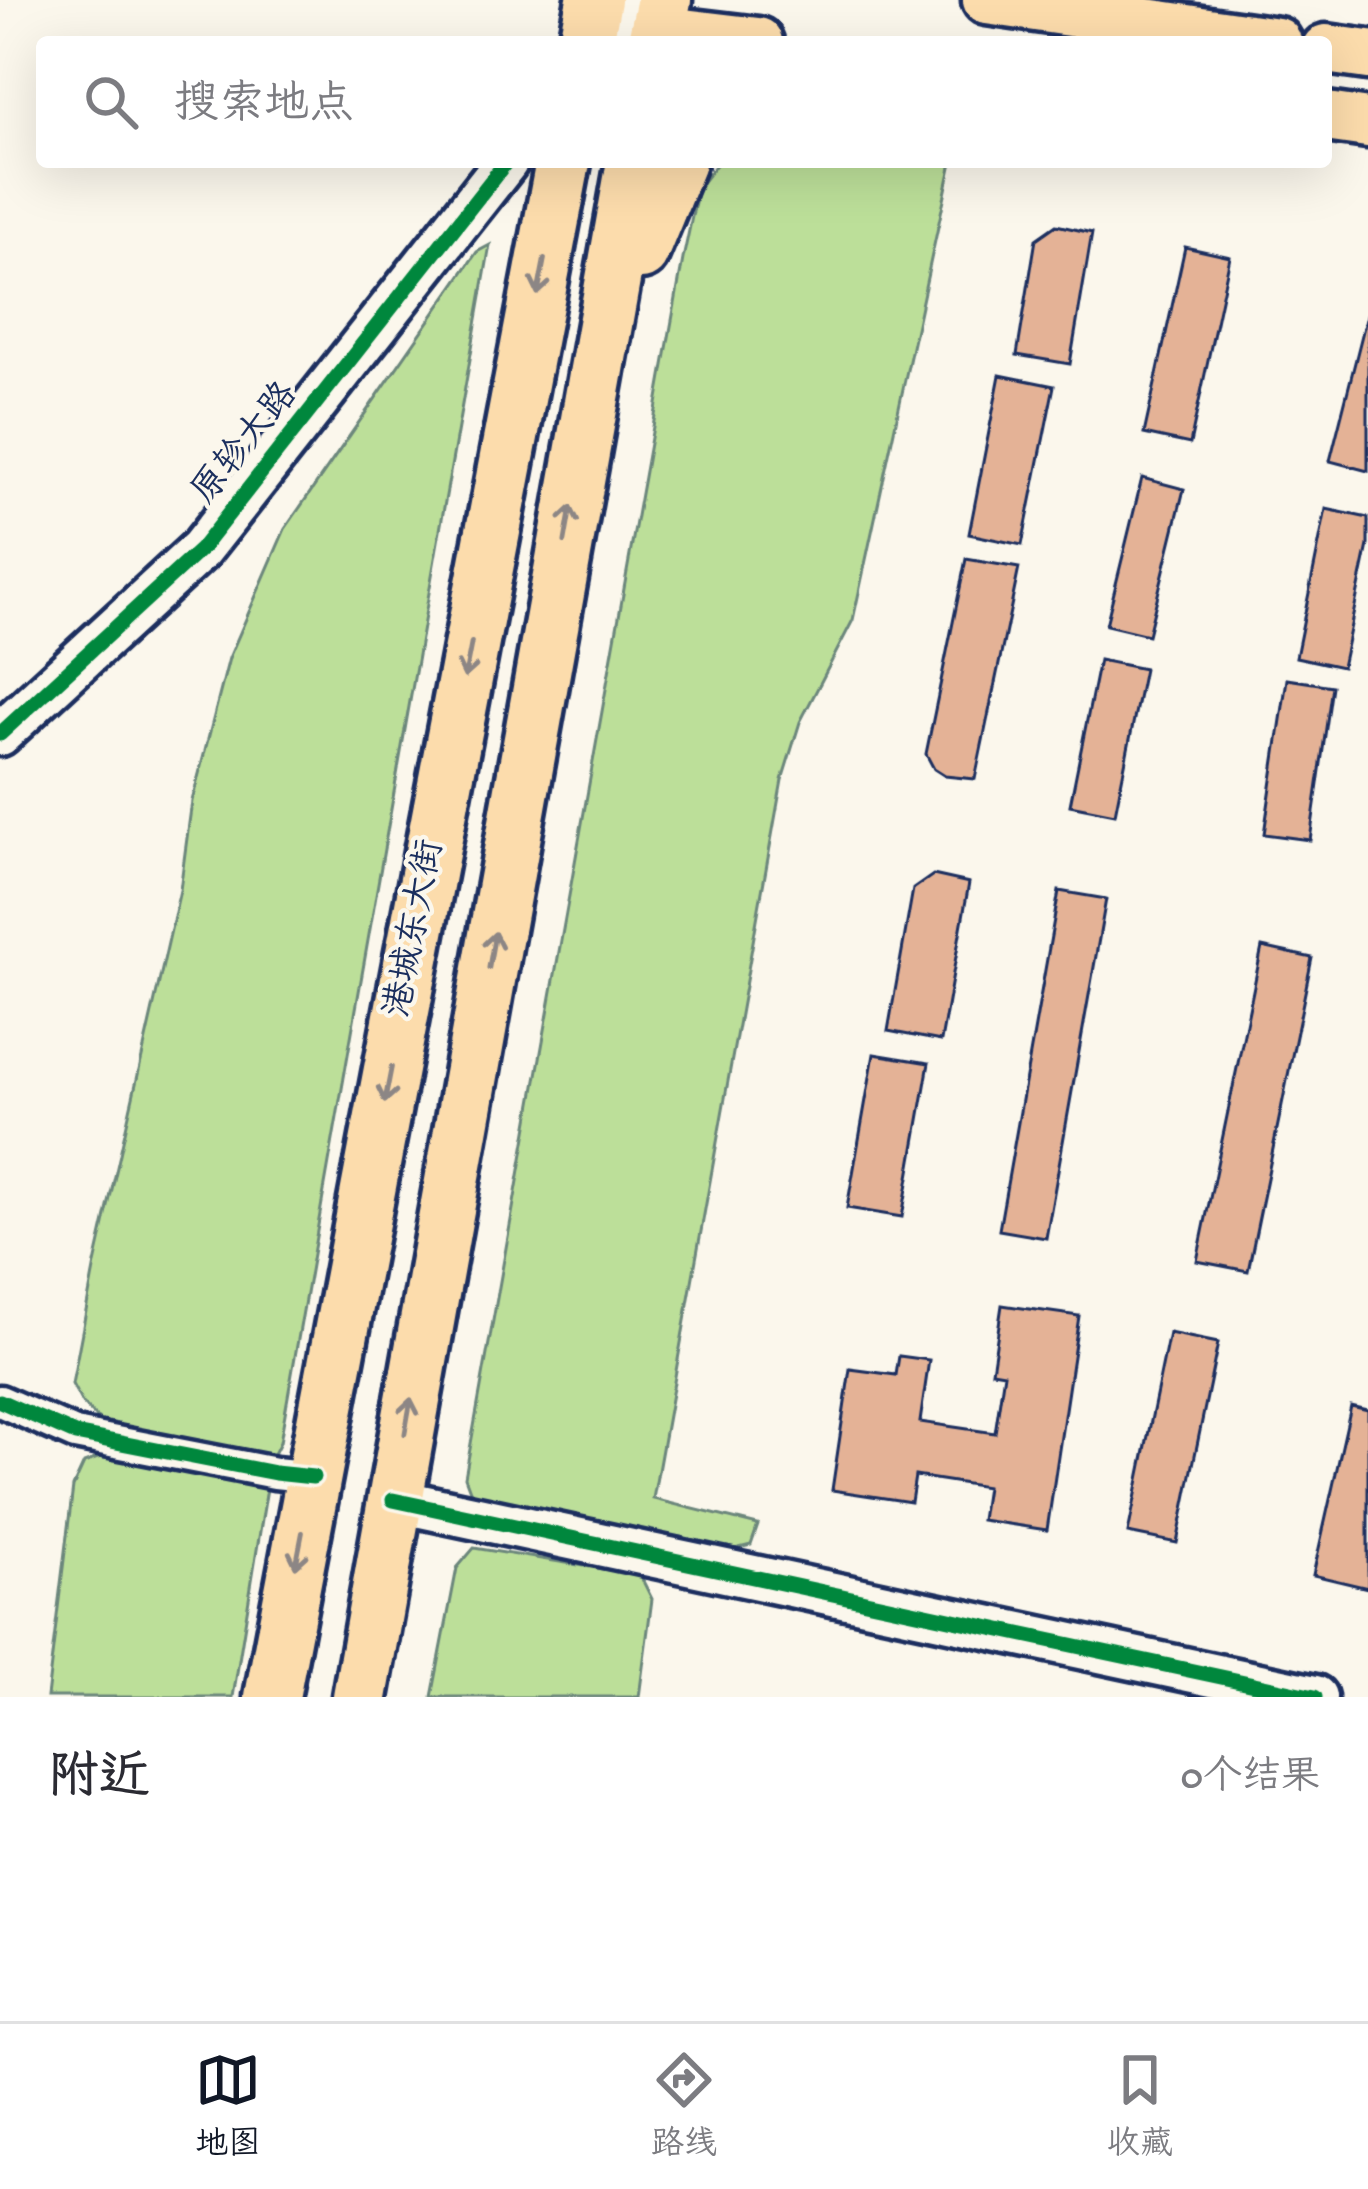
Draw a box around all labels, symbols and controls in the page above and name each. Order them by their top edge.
search box [36,36,1332,168]
icon: search [78,69,144,135]
text: 搜索地点 [174,81,354,134]
one-way arrow [529,257,551,296]
street label: 原轸大路 [183,374,309,514]
one-way arrow [558,506,581,545]
one-way arrow [456,640,479,679]
street label: 港城东大街 [377,836,455,1021]
one-way arrow [482,931,504,970]
one-way arrow [376,1064,398,1103]
one-way arrow [398,1397,420,1436]
one-way arrow [287,1530,310,1569]
text: 附近 [48,1752,150,1812]
text: 0个结果 [1181,1757,1320,1803]
tab: 地图 [195,2047,261,2166]
tab: 路线 [651,2047,717,2166]
tab: 收藏 [1107,2047,1173,2166]

